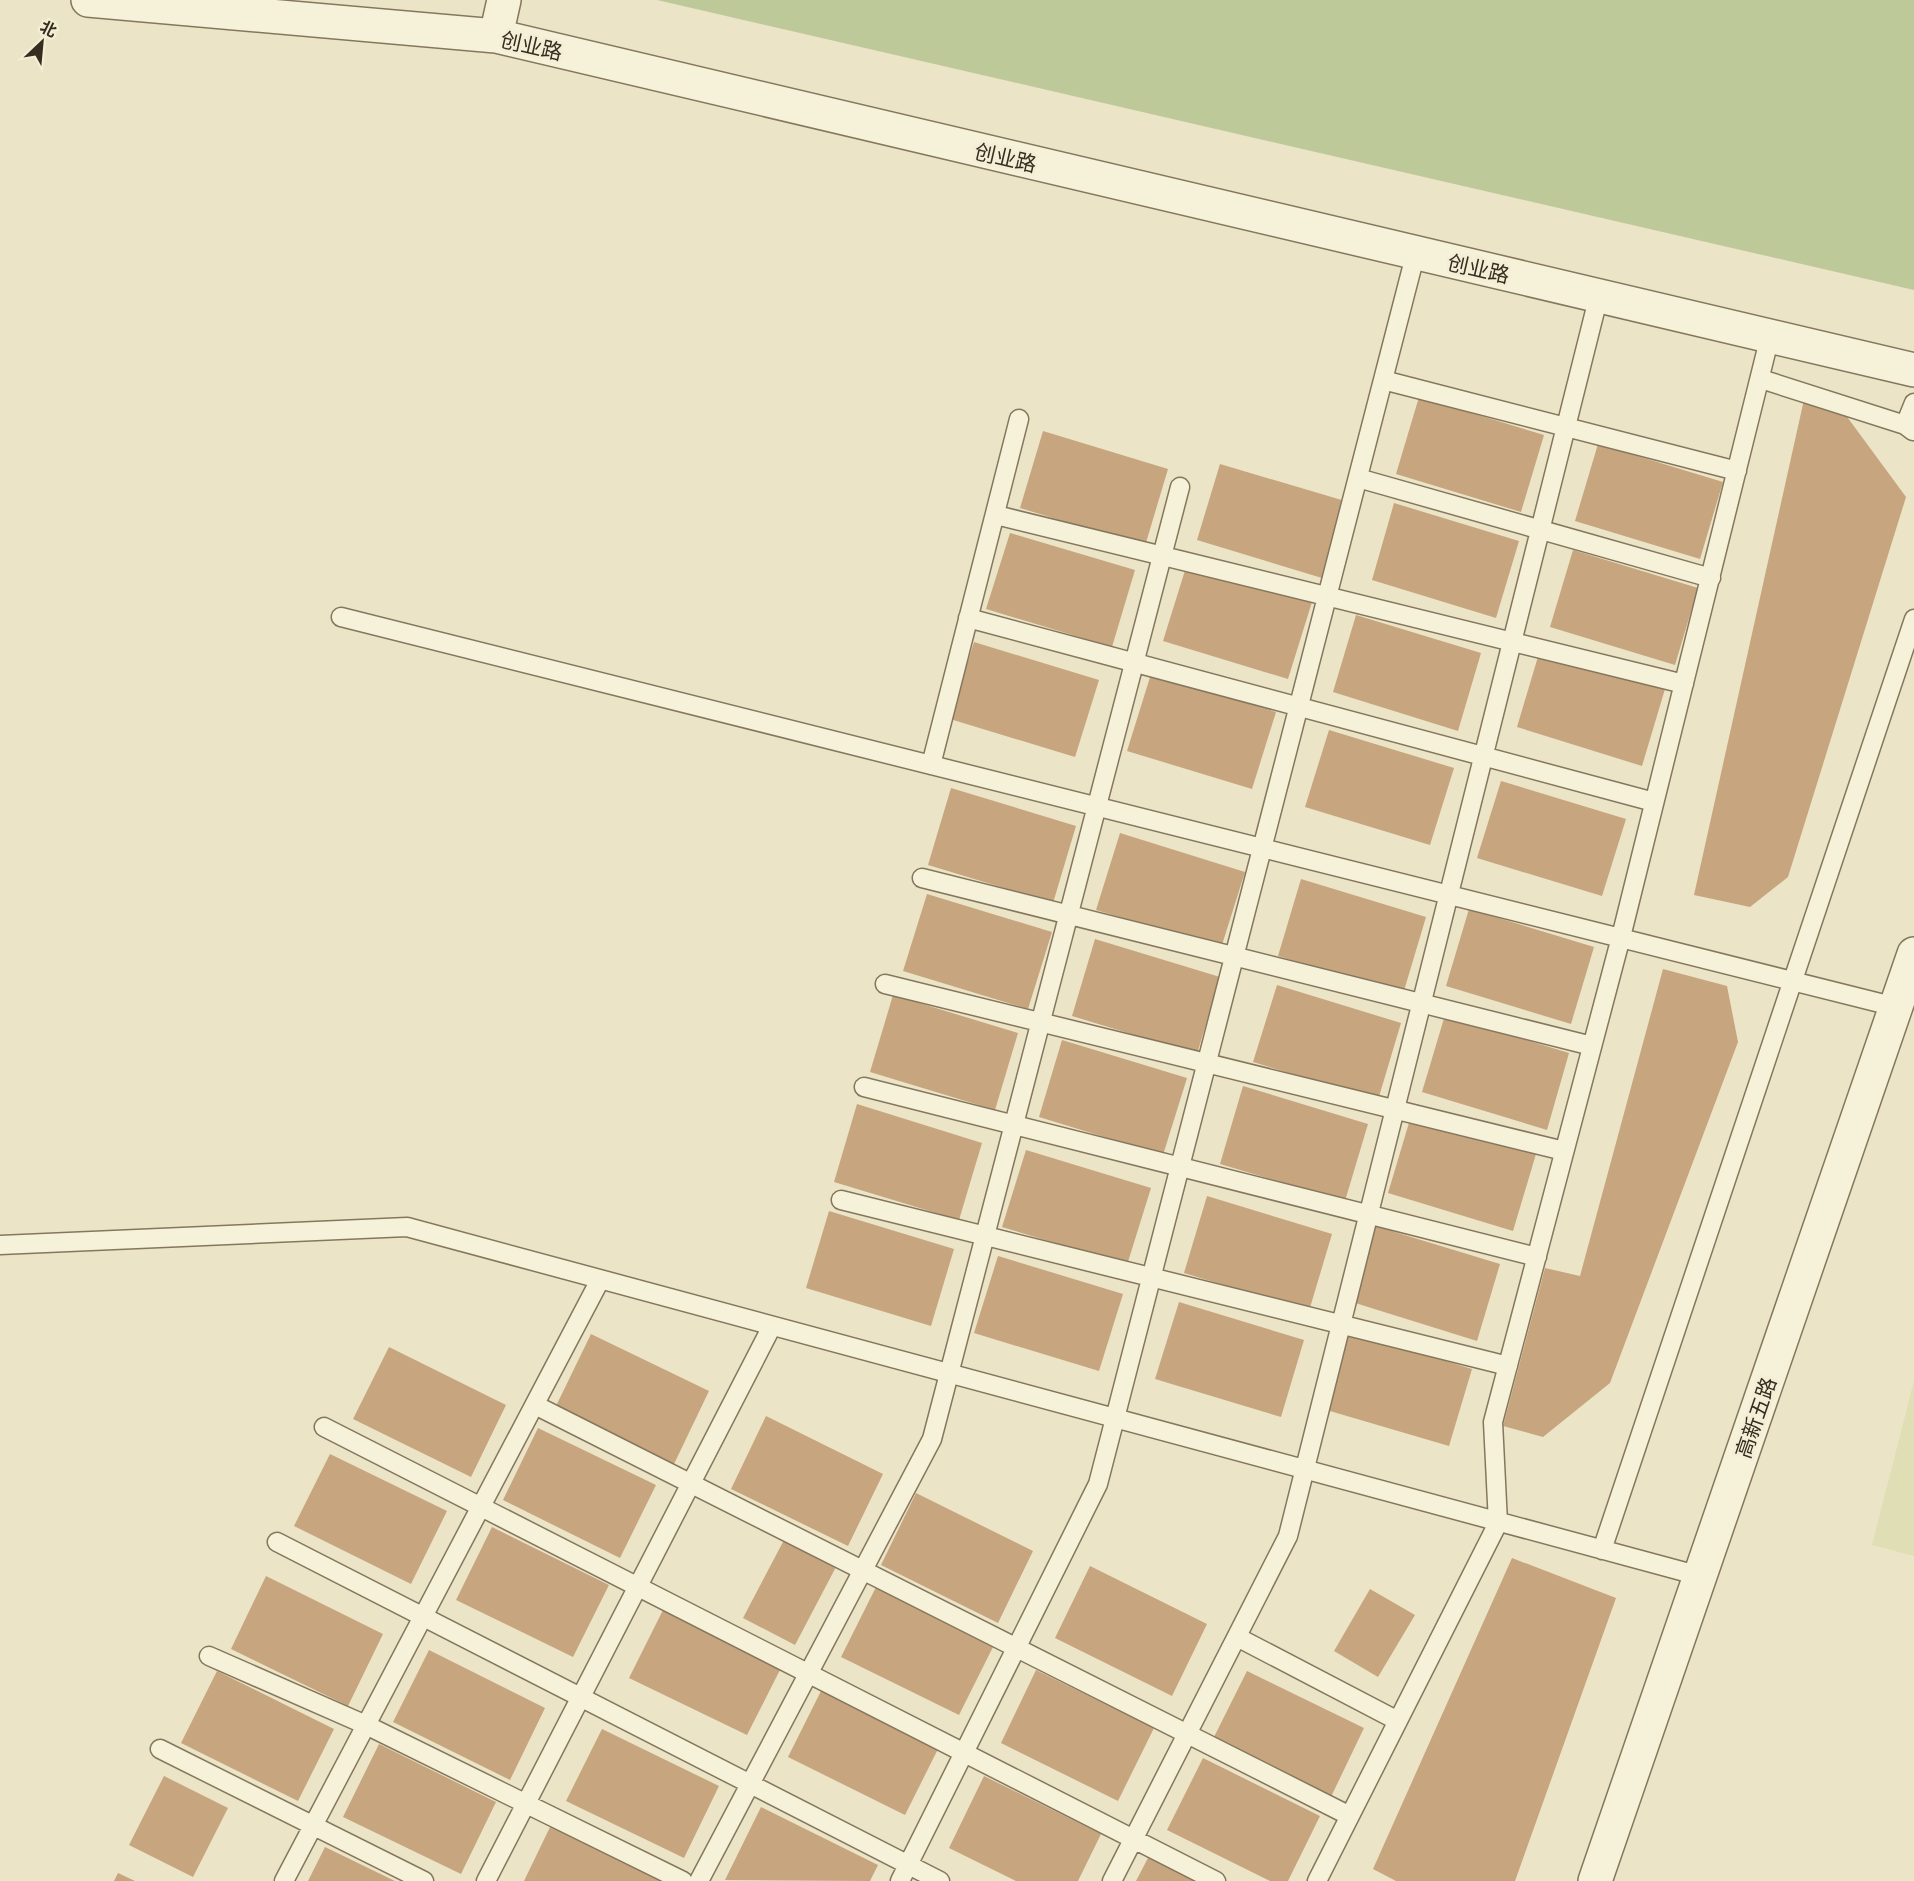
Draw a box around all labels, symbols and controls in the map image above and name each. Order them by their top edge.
north arrow [12,12,72,72]
text: 北 [37,13,61,42]
street label: 创业路 [498,22,566,66]
street label: 创业路 [972,134,1040,178]
street label: 创业路 [1445,245,1513,289]
street label: 高新五路 [1726,1372,1782,1462]

